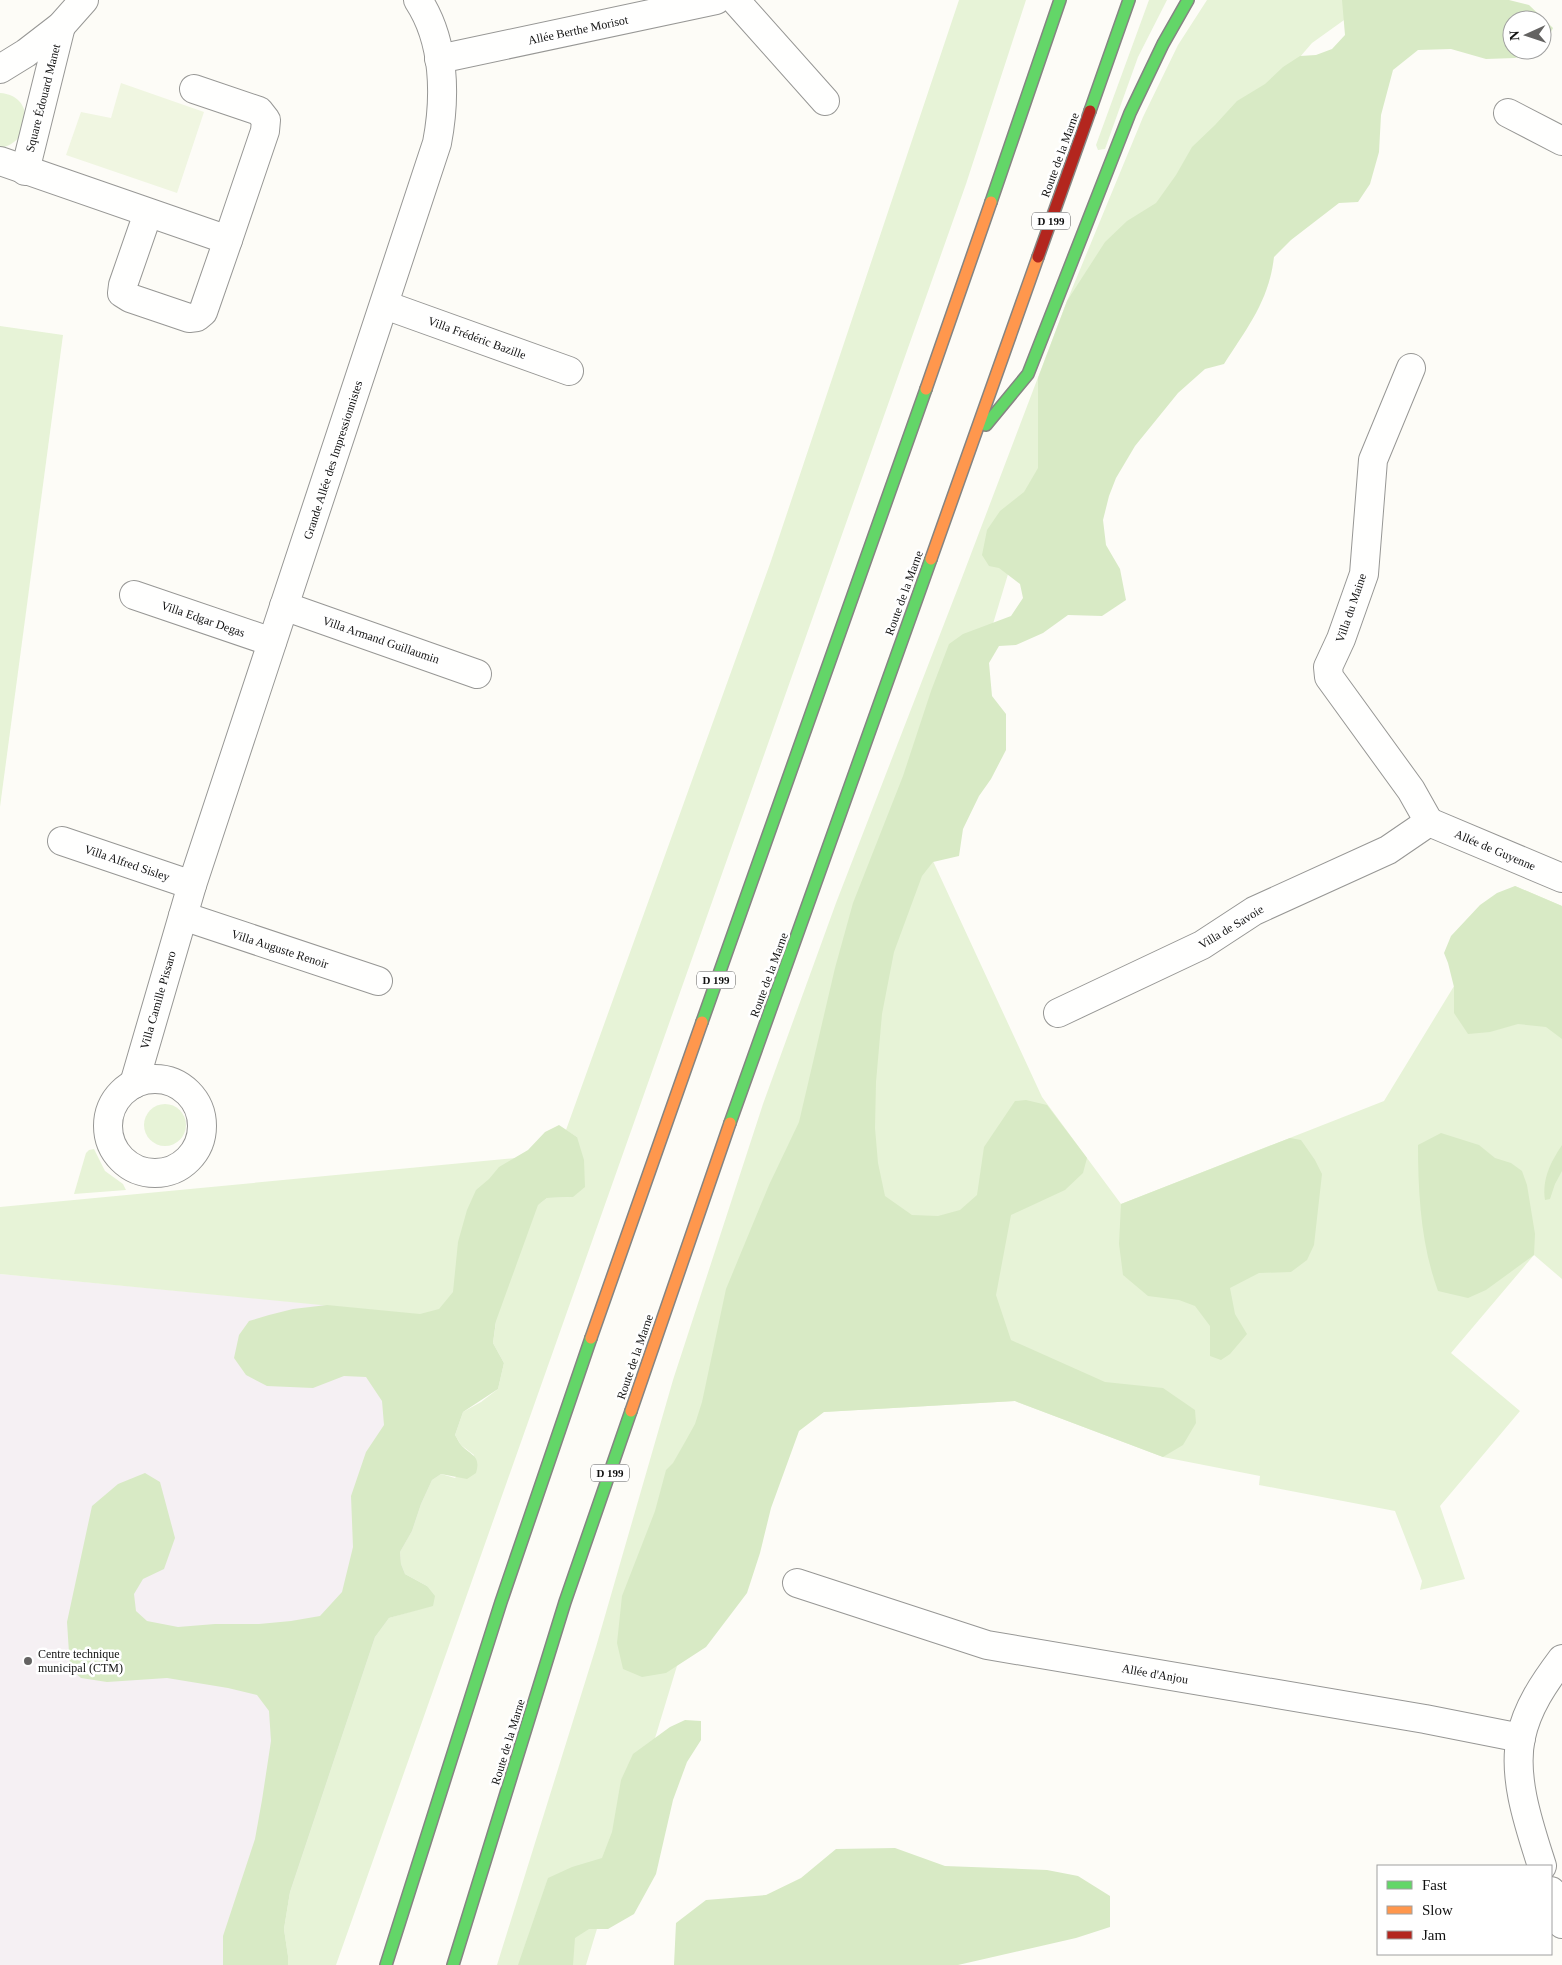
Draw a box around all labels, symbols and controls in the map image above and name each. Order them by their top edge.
north arrow [1502,10,1552,60]
street label: Allée Berthe Morisot [527,12,630,47]
text: N [1507,30,1522,41]
street label: Square Édouard Manet [23,42,63,153]
street label: Route de la Marne [1038,111,1082,199]
road number: D 199 [1032,212,1070,230]
street label: Villa Frédéric Bazille [426,314,528,362]
street label: Grande Allée des Impressionnistes [301,378,365,541]
street label: Route de la Marne [882,549,926,637]
street label: Villa du Maine [1333,572,1369,644]
street label: Villa Edgar Degas [159,598,247,640]
street label: Villa Armand Guillaumin [321,613,441,667]
street label: Allée de Guyenne [1452,827,1538,873]
street label: Villa Alfred Sisley [83,842,171,884]
street label: Villa de Savoie [1196,902,1266,952]
street label: Villa Auguste Renoir [230,927,330,971]
street label: Route de la Marne [747,931,791,1019]
street label: Villa Camille Pissaro [137,949,179,1051]
road number: D 199 [697,972,735,988]
street label: Route de la Marne [614,1313,656,1401]
road number: D 199 [591,1465,629,1482]
place label: Centre technique municipal (CTM) [38,1647,123,1675]
marker: Centre technique municipal (CTM) [22,1655,34,1667]
street label: Allée d'Anjou [1121,1661,1189,1687]
street label: Route de la Marne [488,1697,528,1787]
legend [1377,1865,1552,1955]
text: Fast [1422,1877,1448,1893]
text: Slow [1422,1902,1453,1918]
text: Jam [1422,1927,1446,1943]

